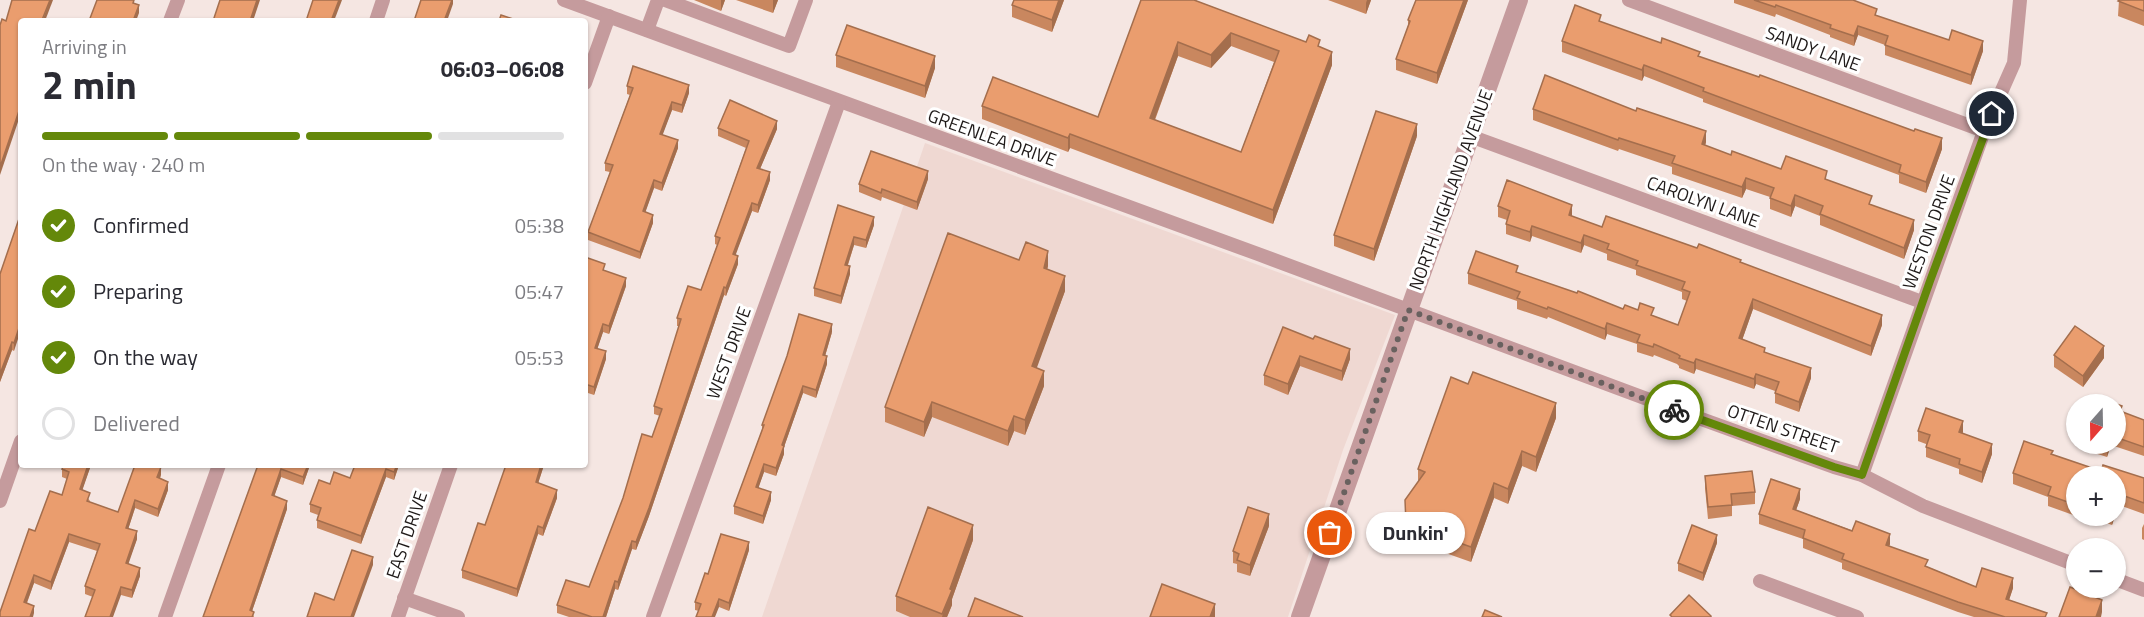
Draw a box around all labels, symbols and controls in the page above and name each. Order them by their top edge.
street label: SANDY LANE [1762,19,1864,78]
text: Arriving in [42,31,127,62]
text: 06:03–06:08 [441,52,564,86]
text: 2 min [42,55,137,114]
street label: NORTH HIGHLAND AVENUE [1402,86,1499,294]
pin [1966,88,2017,139]
icon: home [1975,97,2008,130]
street label: GREENLEA DRIVE [924,102,1060,173]
text: On the way · 240 m [42,149,205,180]
street label: CAROLYN LANE [1643,169,1763,234]
street label: WESTON DRIVE [1895,171,1962,293]
text: Confirmed [93,208,189,242]
icon: check [42,209,75,242]
text: 05:38 [515,210,564,241]
text: Preparing [93,274,183,308]
icon: check [42,275,75,308]
text: 05:47 [515,276,564,307]
street label: WEST DRIVE [699,303,758,403]
text: On the way [93,340,198,374]
icon: check [42,341,75,374]
text: 05:53 [515,342,564,373]
courier [1644,380,1704,440]
icon: bike [1658,394,1691,427]
north arrow [2066,394,2126,454]
map controls [2066,394,2126,598]
street label: OTTEN STREET [1724,397,1843,460]
text: Delivered [93,406,180,440]
button: + [2066,466,2126,526]
street label: EAST DRIVE [379,487,434,582]
pin [1304,507,1355,558]
callout: Dunkin' [1366,512,1465,554]
icon: bag [1313,516,1346,549]
text: Dunkin' [1383,517,1448,548]
button: − [2066,538,2126,598]

